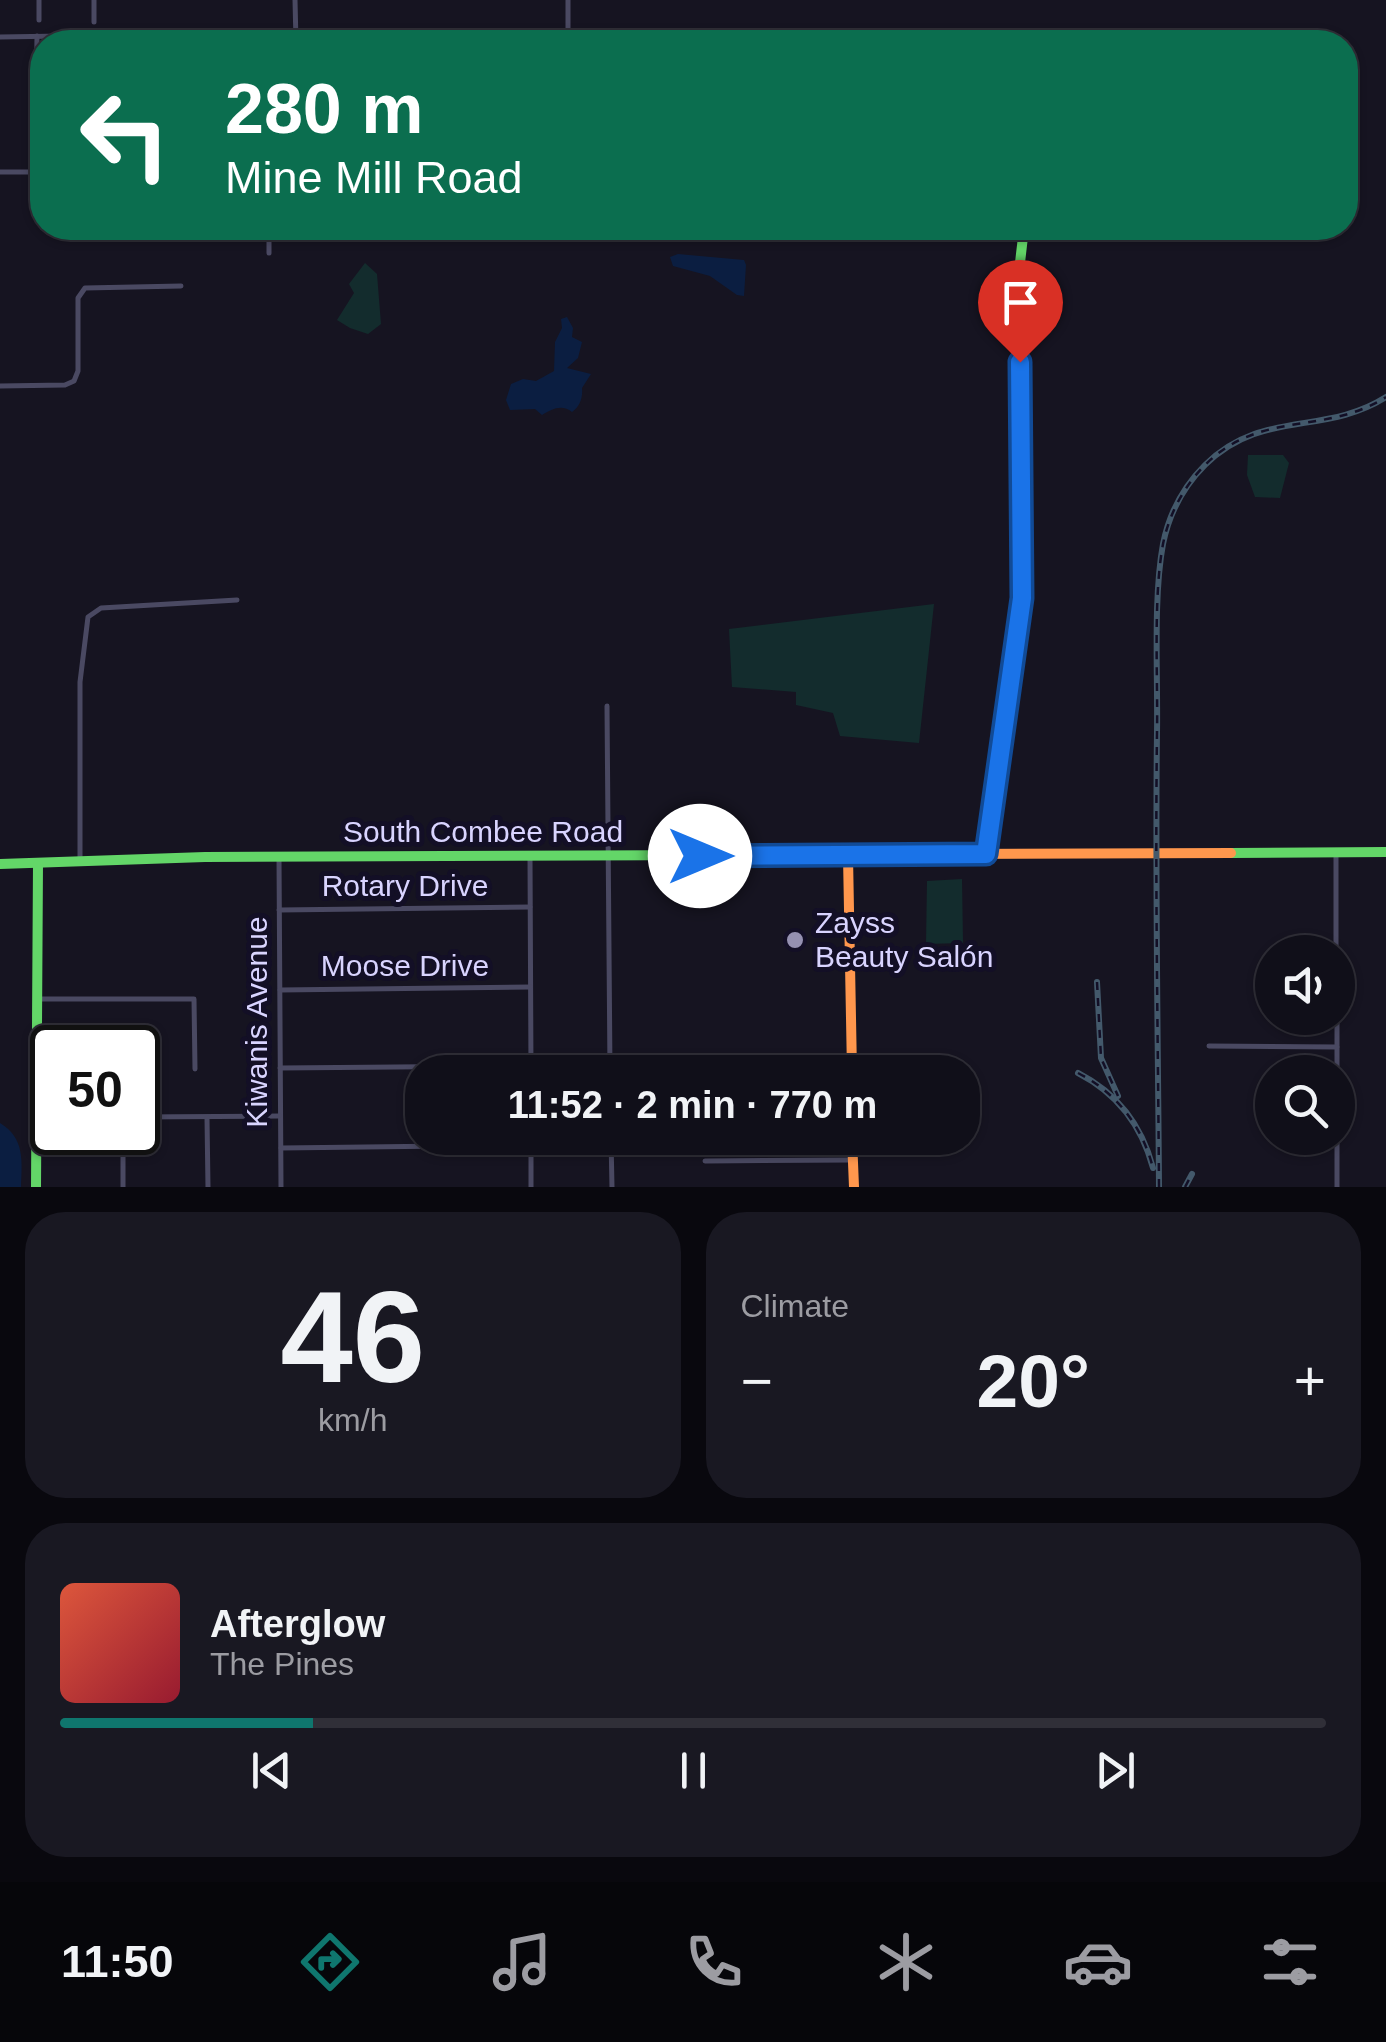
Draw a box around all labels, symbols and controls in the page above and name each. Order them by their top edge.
icon: left [60,70,190,200]
text: 280 m [225,70,423,148]
text: Mine Mill Road [225,152,523,203]
pin [978,260,1063,363]
icon: arrive [993,275,1048,330]
position arrow [648,804,752,908]
street label: South Combee Road [343,815,623,848]
street label: Rotary Drive [322,869,488,902]
place label: Zayss Beauty Salón [815,906,993,973]
street label: Kiwanis Avenue [240,916,273,1128]
marker: Zayss Beauty Salón [784,929,806,951]
map controls [1255,935,1355,1155]
button: sound [1255,935,1355,1035]
street label: Moose Drive [321,949,489,982]
speed limit sign: 50 [30,1025,160,1155]
button: search [1255,1055,1355,1155]
text: 11:52 · 2 min · 770 m [508,1084,877,1126]
text: 46 [280,1264,425,1410]
text: Climate [741,1288,849,1324]
text: 20° [977,1339,1090,1423]
text: − [741,1350,773,1412]
text: + [1294,1350,1326,1412]
text: km/h [318,1402,387,1438]
text: Afterglow [210,1603,385,1645]
text: The Pines [210,1646,354,1682]
icon: previous [244,1743,299,1798]
icon: pause [666,1743,721,1798]
icon: next [1088,1743,1143,1798]
icon: directions [295,1927,365,1997]
icon: music [487,1927,557,1997]
icon: phone [679,1927,749,1997]
icon: climate [871,1927,941,1997]
icon: car [1063,1927,1133,1997]
icon: filters [1255,1927,1325,1997]
text: 11:50 [61,1936,174,1987]

